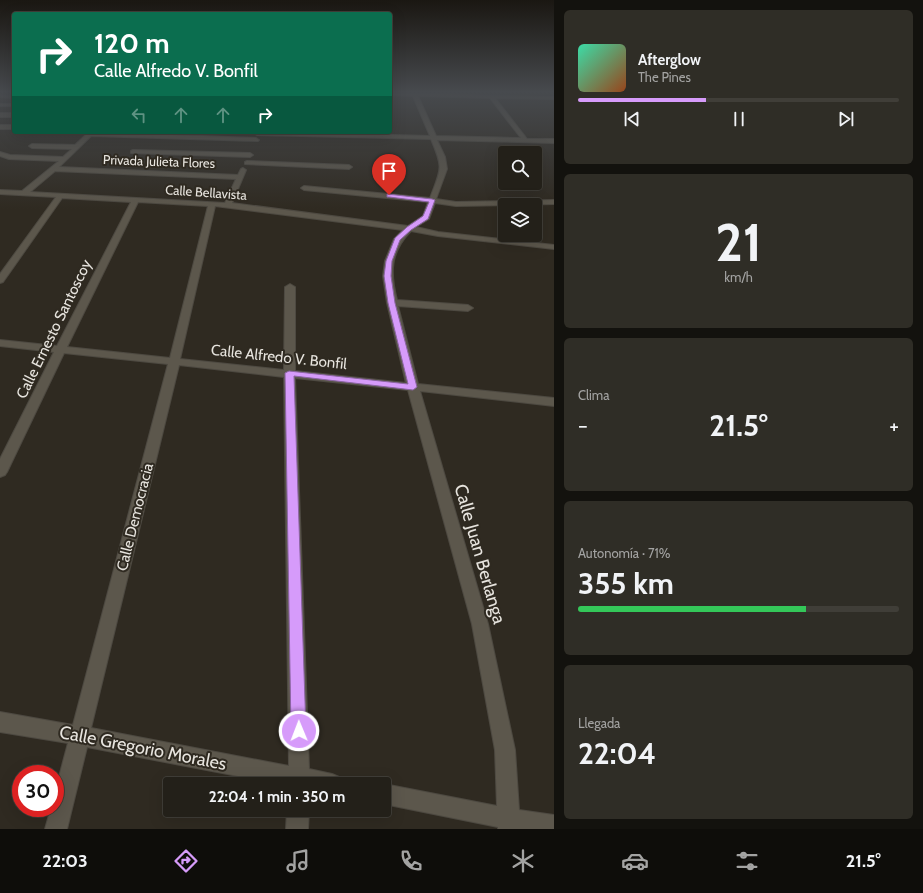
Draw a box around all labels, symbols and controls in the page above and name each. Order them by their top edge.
text: 120 m [94,26,170,60]
icon: right [28,28,80,80]
text: Afterglow [638,51,701,69]
text: Calle Alfredo V. Bonfil [94,60,258,82]
text: The Pines [638,69,691,85]
icon: left [128,104,150,126]
icon: ahead [170,104,192,126]
icon: ahead [212,104,234,126]
icon: right [254,104,276,126]
icon: previous [621,108,643,130]
icon: pause [728,108,750,130]
icon: next [835,108,857,130]
map controls [498,146,542,242]
button: search [498,146,542,190]
street label: Privada Julieta Flores [103,151,216,171]
pin [372,154,406,195]
icon: arrive [378,160,400,182]
street label: Calle Bellavista [165,181,248,203]
button: layers [498,198,542,242]
text: 21 [715,211,762,274]
street label: Calle Ernesto Santoscoy [13,256,96,401]
text: km/h [724,269,753,285]
street label: Calle Alfredo V. Bonfil [210,341,348,373]
text: Clima [578,387,609,403]
text: 21.5° [709,407,768,444]
text: − [578,412,588,439]
text: + [889,412,899,439]
street label: Calle Democracia [113,461,157,573]
street label: Calle Juan Berlanga [450,482,511,627]
text: Autonomía · 71% [578,545,670,561]
text: 355 km [578,565,674,602]
position arrow [278,710,320,752]
text: Llegada [578,715,620,731]
street label: Calle Gregorio Morales [58,721,228,775]
text: 22:04 [578,735,656,772]
speed limit sign: 30 [12,765,64,817]
text: 22:04 · 1 min · 350 m [209,788,345,806]
icon: directions [172,847,200,875]
icon: music [284,847,312,875]
icon: phone [397,847,425,875]
icon: climate [509,847,537,875]
icon: car [621,847,649,875]
icon: filters [733,847,761,875]
text: 22:03 [42,850,88,872]
text: 21.5° [846,850,881,872]

